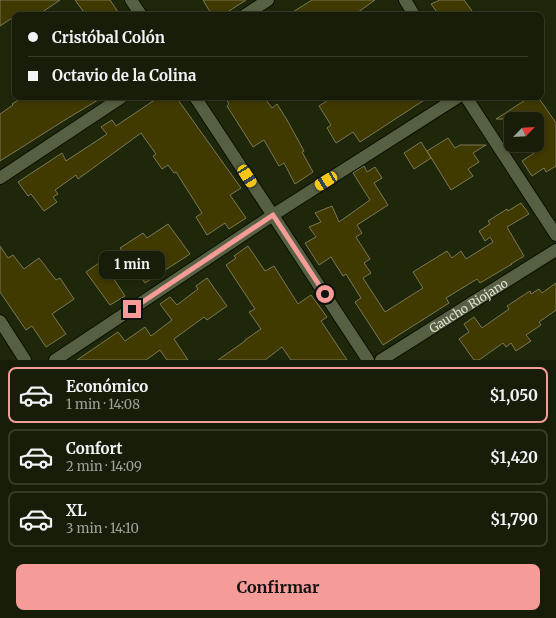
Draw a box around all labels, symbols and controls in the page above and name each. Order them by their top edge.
text: Cristóbal Colón [52,28,165,47]
text: Octavio de la Colina [52,66,196,85]
north arrow [504,112,544,152]
map controls [504,112,544,152]
car [235,163,259,189]
car [313,170,339,192]
callout: 1 min [99,251,165,279]
text: 1 min [114,256,150,273]
street label: Gaucho Riojano [426,275,510,336]
route start [316,285,334,303]
route end [123,300,141,318]
icon: car [18,377,54,413]
text: Económico [66,377,148,396]
text: $1,050 [489,386,538,405]
text: 1 min · 14:08 [66,396,140,413]
icon: car [18,439,54,475]
text: Confort [66,439,123,458]
text: $1,420 [490,448,538,467]
text: 2 min · 14:09 [66,458,142,475]
icon: car [18,501,54,537]
text: XL [66,501,87,520]
text: $1,790 [490,510,538,529]
text: 3 min · 14:10 [66,520,139,537]
button: Confirmar [16,564,540,610]

